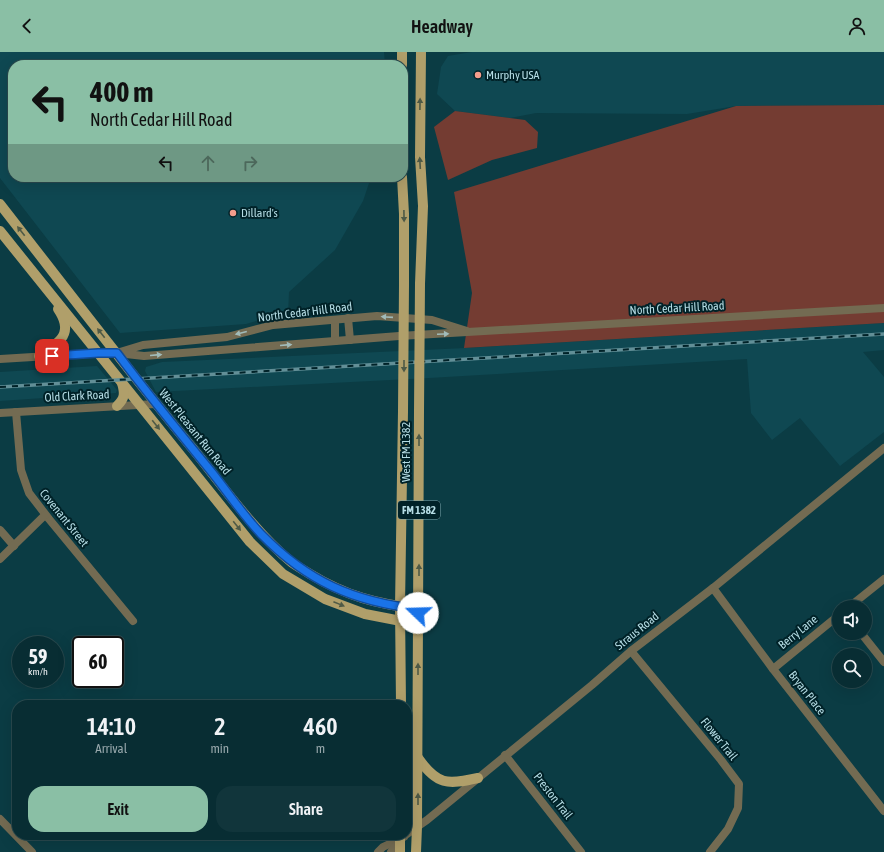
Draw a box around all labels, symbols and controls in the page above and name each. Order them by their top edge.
icon: back [16,15,38,37]
icon: person [846,15,868,37]
text: Headway [411,16,473,37]
place label: Murphy USA [486,68,540,82]
marker: Murphy USA [473,70,483,80]
icon: left [24,76,76,128]
text: 400 m [90,76,153,108]
one-way arrow [417,98,424,110]
text: North Cedar Hill Road [90,109,232,130]
icon: left [155,152,177,174]
icon: ahead [197,152,219,174]
icon: right [239,152,261,174]
one-way arrow [417,156,423,169]
place label: Dillard's [241,206,278,220]
marker: Dillard's [228,208,238,218]
one-way arrow [401,210,407,223]
one-way arrow [17,225,25,236]
street label: North Cedar Hill Road [257,299,353,325]
street label: North Cedar Hill Road [629,299,725,317]
one-way arrow [381,313,393,320]
one-way arrow [97,327,106,338]
one-way arrow [235,330,247,336]
one-way arrow [437,330,449,337]
pin [35,339,69,373]
one-way arrow [280,342,292,348]
icon: arrive [41,345,63,367]
one-way arrow [150,352,162,359]
one-way arrow [401,360,407,373]
street label: West Pleasant Run Road [156,386,234,478]
street label: Old Clark Road [44,387,110,405]
one-way arrow [151,420,160,431]
street label: West FM 1382 [399,422,413,482]
one-way arrow [416,433,422,446]
street label: Covenant Street [37,486,92,550]
road number: FM 1382 [398,501,440,519]
one-way arrow [233,521,242,532]
one-way arrow [416,563,422,576]
position arrow [397,592,439,634]
map controls [832,600,872,688]
button: sound [832,600,872,640]
one-way arrow [334,601,345,607]
street label: Straus Road [612,609,662,653]
street label: Berry Lane [776,612,820,652]
speed limit sign: 60 [72,636,124,688]
text: 59 [29,645,47,668]
button: search [832,648,872,688]
one-way arrow [415,662,421,675]
text: km/h [28,666,48,677]
street label: Bryan Place [786,668,828,718]
text: 14:10 [87,713,136,740]
text: 2 [214,713,225,740]
text: 460 [304,713,337,740]
street label: Flower Trail [698,715,741,764]
text: Arrival [95,741,127,756]
text: min [210,741,229,756]
text: m [316,741,325,756]
street label: Preston Trail [531,770,576,823]
button: Exit [28,786,208,832]
button: Share [216,786,396,832]
one-way arrow [414,793,421,805]

